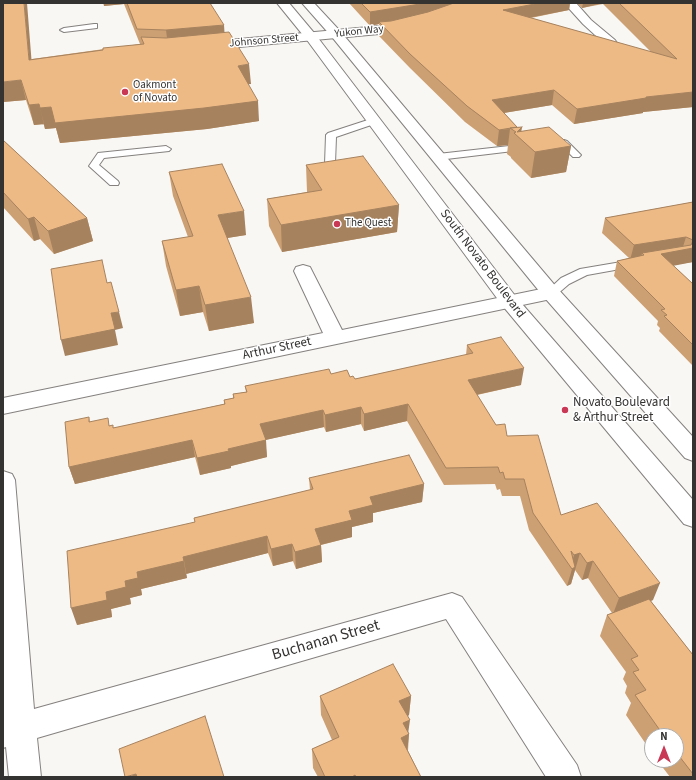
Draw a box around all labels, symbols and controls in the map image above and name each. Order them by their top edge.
street label: Yukon Way [334,23,384,41]
street label: Johnson Street [229,31,299,51]
place label: Oakmont of Novato [133,79,177,105]
marker: Oakmont of Novato [120,87,130,97]
street label: South Novato Boulevard [436,207,528,321]
place label: The Quest [345,217,391,231]
marker: The Quest [332,219,342,229]
street label: Arthur Street [241,334,313,364]
place label: Novato Boulevard & Arthur Street [573,395,670,426]
marker: Novato Boulevard & Arthur Street [560,405,570,415]
street label: Buchanan Street [270,616,382,666]
north arrow [644,728,684,768]
text: N [660,729,668,744]

